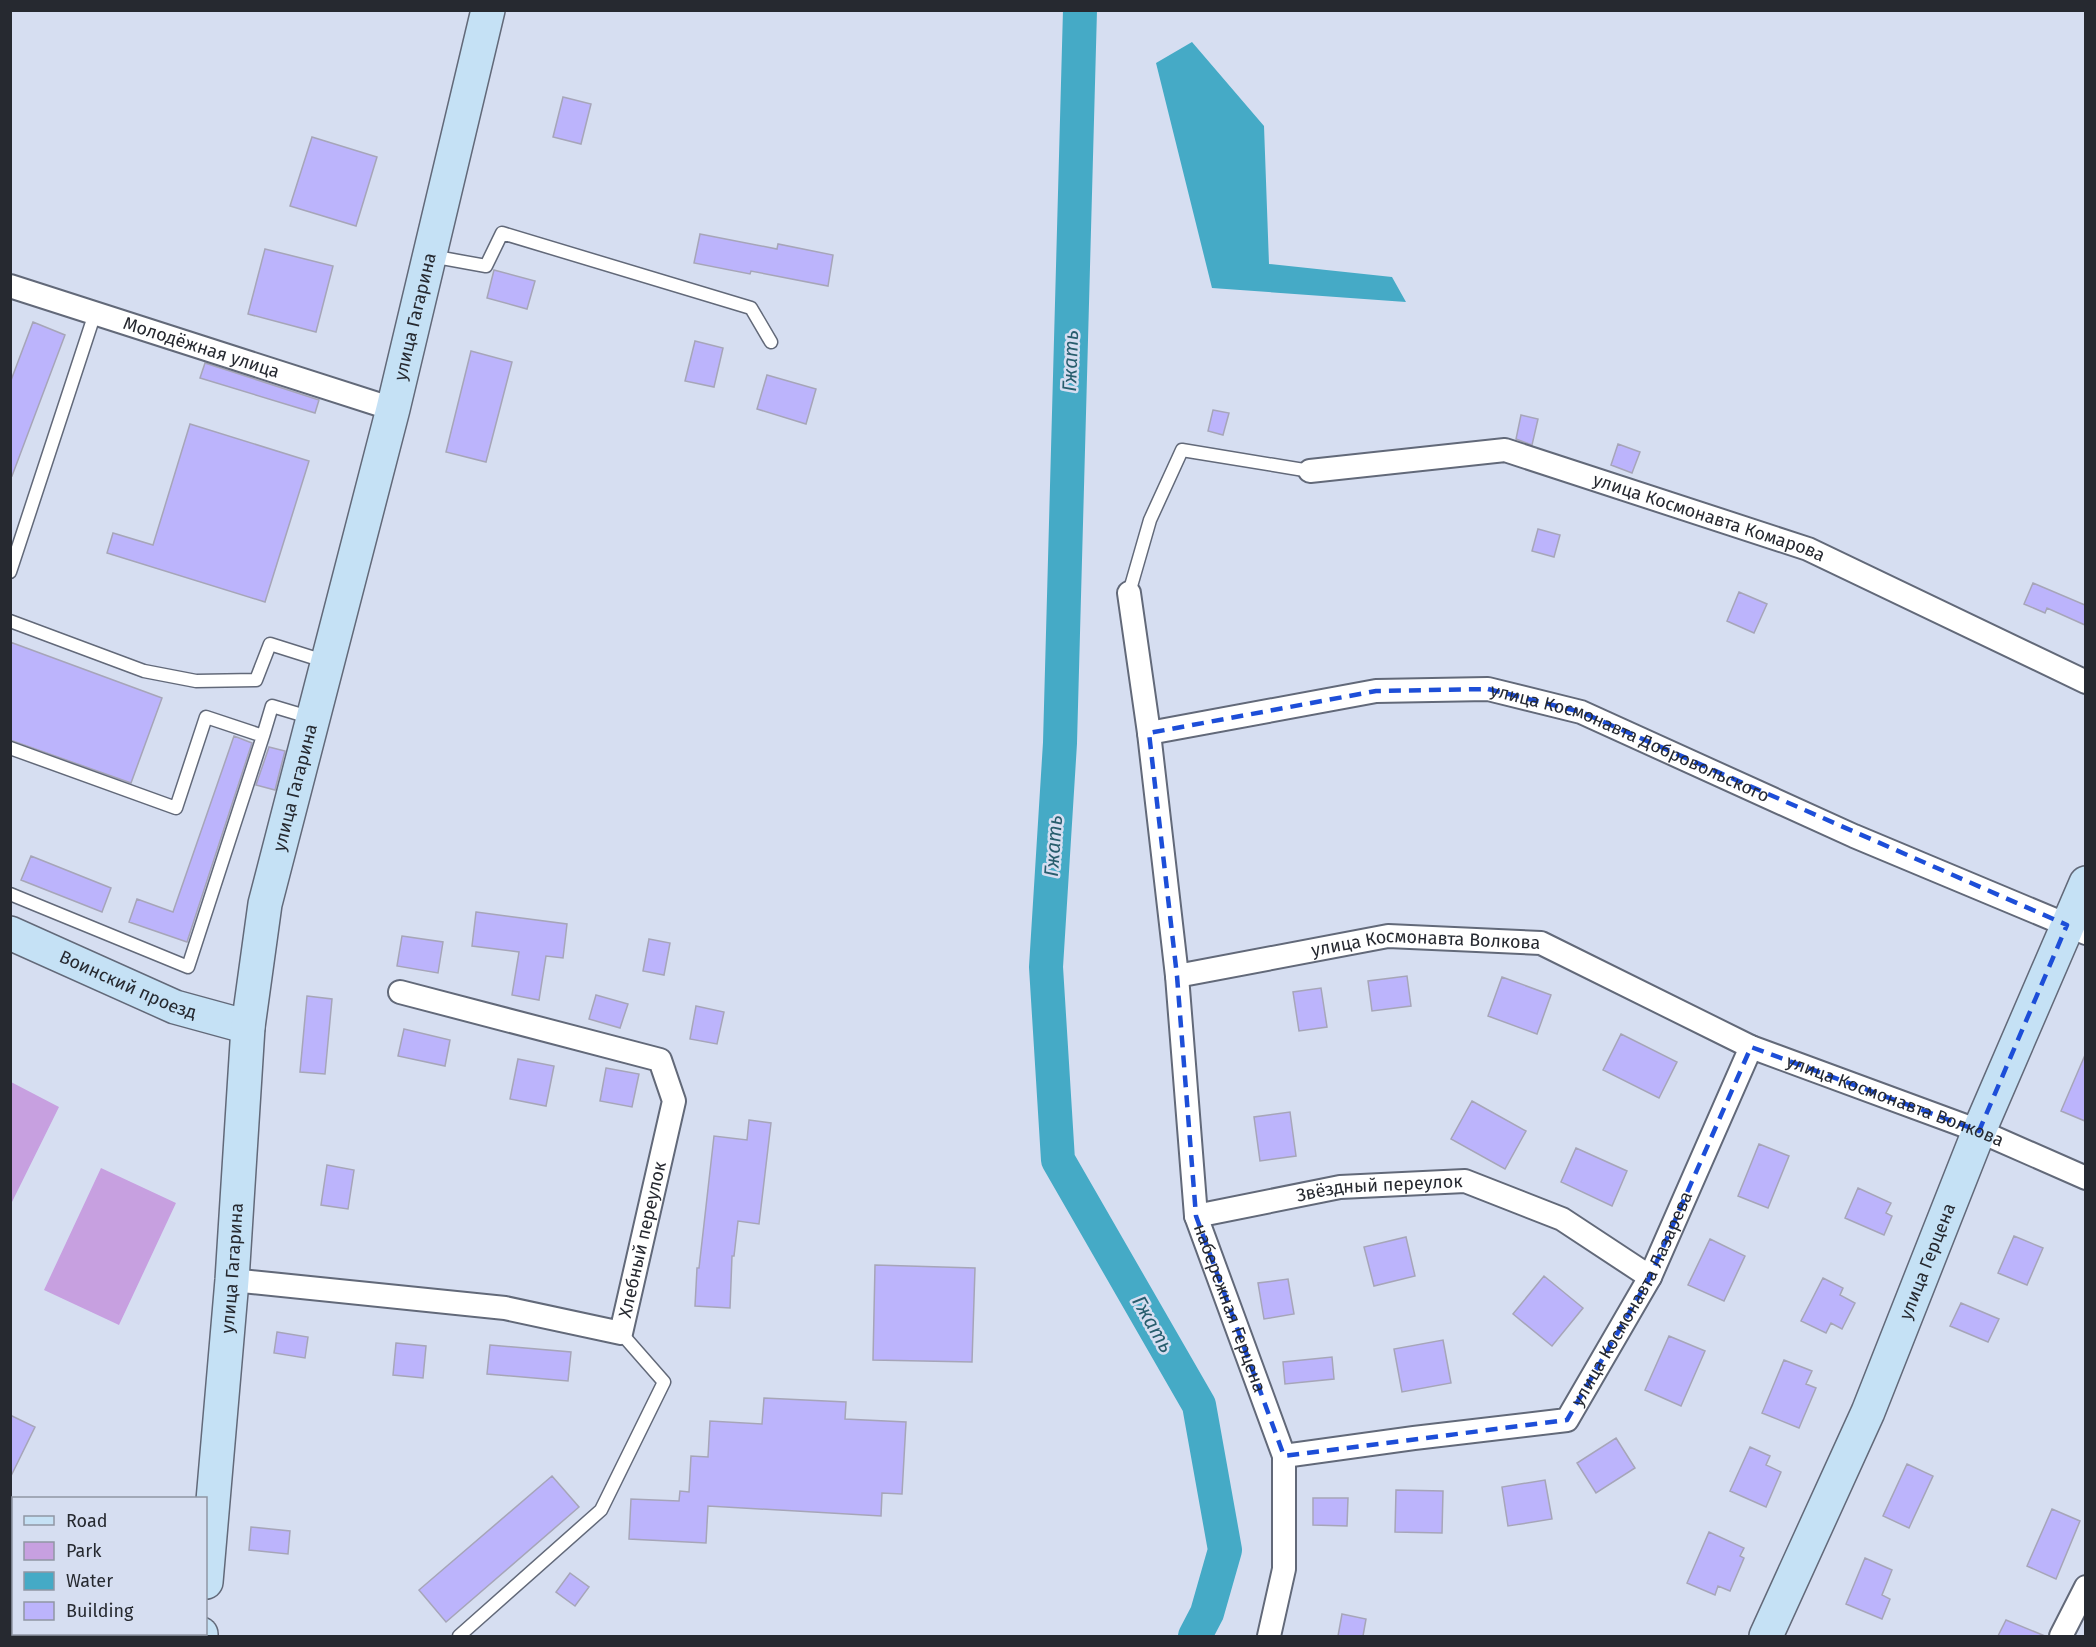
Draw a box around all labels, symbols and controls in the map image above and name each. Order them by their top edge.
street label: улица Гагарина [389,250,441,383]
street label: Молодёжная улица [120,312,282,383]
water label: Гжать [1057,330,1083,392]
street label: улица Космонавта Комарова [1590,469,1829,567]
street label: улица Космонавта Добровольского [1488,679,1773,807]
street label: улица Гагарина [268,721,322,854]
water label: Гжать [1039,814,1067,878]
street label: улица Космонавта Волкова [1309,925,1541,961]
street label: Воинский проезд [56,946,199,1023]
street label: улица Космонавта Волкова [1783,1050,2007,1152]
street label: Хлебный переулок [614,1159,671,1320]
street label: Звёздный переулок [1294,1170,1464,1207]
street label: улица Космонавта Лазарева [1566,1188,1697,1410]
street label: улица Герцена [1895,1200,1960,1323]
street label: улица Гагарина [216,1202,248,1334]
street label: набережная Герцена [1189,1221,1271,1395]
water label: Гжать [1127,1291,1179,1357]
legend [12,1497,207,1635]
text: Road [66,1510,108,1532]
text: Park [66,1540,102,1562]
text: Water [66,1570,113,1592]
text: Building [66,1600,134,1622]

